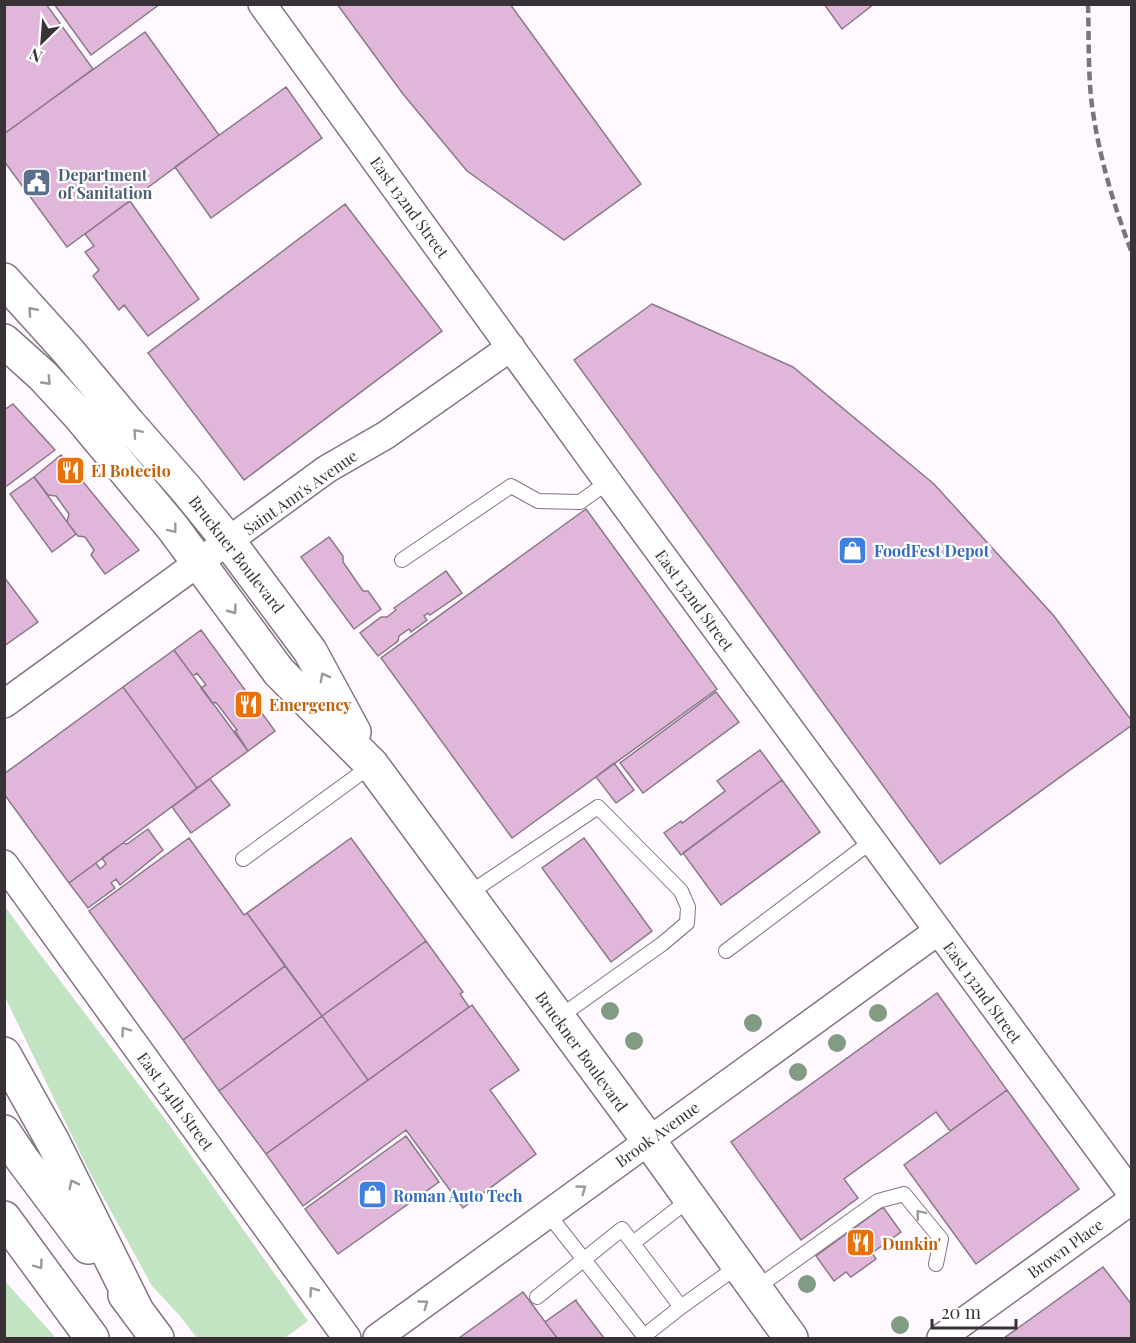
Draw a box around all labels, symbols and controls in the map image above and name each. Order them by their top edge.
north arrow [12,12,72,72]
text: N [25,44,45,68]
street label: East 132nd Street [366,152,454,262]
place label: Department of Sanitation [58,164,153,203]
public building icon: Department of Sanitation [21,167,53,199]
one-way arrow [28,307,39,318]
one-way arrow [40,375,51,385]
one-way arrow [133,429,144,440]
street label: Saint Ann's Avenue [239,445,361,539]
restaurant icon: El Botecito [54,454,86,486]
place label: El Botecito [91,460,171,481]
street label: Bruckner Boulevard [185,491,289,617]
one-way arrow [166,523,177,534]
shop icon: FoodFest Depot [837,534,869,566]
place label: FoodFest Depot [874,540,990,561]
street label: East 132nd Street [651,545,739,655]
one-way arrow [226,604,237,615]
one-way arrow [320,673,331,683]
restaurant icon: Emergency [232,688,264,720]
place label: Emergency [269,694,352,715]
street label: East 132nd Street [939,937,1027,1047]
street label: Bruckner Boulevard [531,987,633,1115]
one-way arrow [121,1026,132,1037]
street label: East 134th Street [133,1047,219,1155]
street label: Brook Avenue [611,1096,703,1172]
one-way arrow [69,1179,81,1190]
shop icon: Roman Auto Tech [356,1179,388,1211]
place label: Roman Auto Tech [393,1185,523,1206]
one-way arrow [575,1186,586,1197]
one-way arrow [916,1210,927,1221]
street label: Brown Place [1023,1213,1107,1283]
restaurant icon: Dunkin' [845,1227,877,1259]
place label: Dunkin' [882,1233,941,1254]
one-way arrow [32,1259,43,1270]
one-way arrow [309,1286,320,1297]
scale bar [932,1292,1016,1330]
one-way arrow [418,1300,429,1311]
text: 20 m [941,1300,981,1324]

